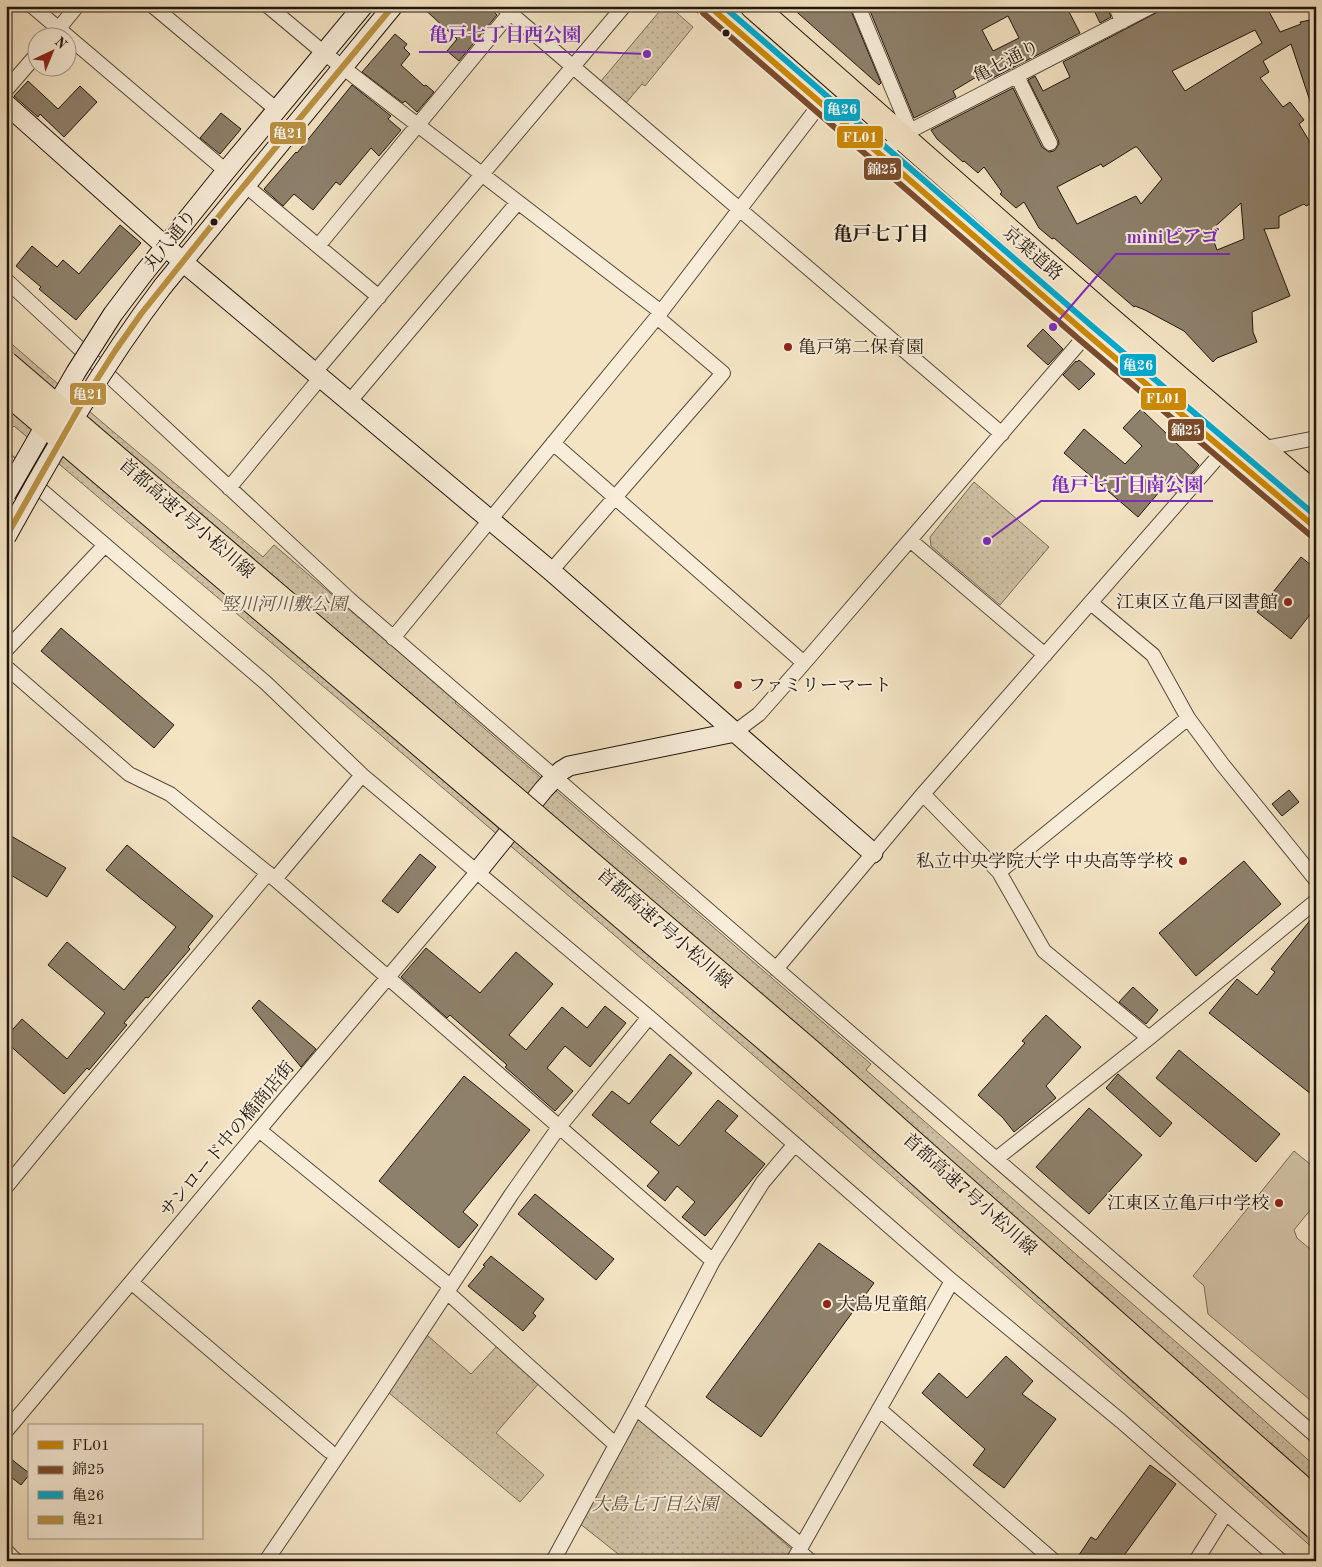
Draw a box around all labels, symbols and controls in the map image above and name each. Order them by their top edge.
callout: 亀戸七丁目西公園 [419,18,591,52]
text: 亀戸七丁目西公園 [429,24,581,46]
north arrow [28,28,78,78]
unlabelled marker [721,28,731,38]
text: N [52,35,69,52]
street label: 亀七通り [969,36,1043,86]
line badge: 亀26 [823,98,861,122]
text: 亀26 [827,102,857,117]
line badge: 亀21 [269,121,307,145]
line badge: FL01 [836,125,884,149]
text: 亀21 [273,126,303,141]
text: FL01 [843,131,878,145]
line badge: 錦25 [863,157,902,181]
text: 錦25 [867,162,897,177]
street label: 丸八通り [140,206,200,274]
unlabelled marker [209,217,219,227]
callout: miniピアゴ [1116,220,1230,254]
street label: 京葉道路 [999,222,1067,284]
district label: 亀戸七丁目 [833,223,929,245]
text: miniピアゴ [1126,227,1220,248]
place label: 亀戸第二保育園 [798,337,924,357]
marker: 亀戸第二保育園 [782,341,794,353]
line badge: 亀26 [1119,353,1157,377]
text: 亀26 [1123,358,1153,373]
line badge: 亀21 [69,382,107,406]
text: 亀21 [73,387,103,402]
line badge: FL01 [1140,387,1187,411]
text: FL01 [1146,392,1181,406]
line badge: 錦25 [1167,418,1205,442]
text: 錦25 [1171,423,1201,438]
street label: 首都高速7号小松川線 [115,454,259,582]
callout: 亀戸七丁目南公園 [1041,467,1213,501]
text: 亀戸七丁目南公園 [1051,474,1203,496]
place label: 江東区立亀戸図書館 [1116,592,1278,612]
park label: 竪川河川敷公園 [221,594,350,614]
marker: 江東区立亀戸図書館 [1282,596,1294,608]
place label: ファミリーマート [748,677,892,695]
marker: ファミリーマート [732,679,744,691]
place label: 私立中央学院大学 中央高等学校 [916,851,1173,871]
marker: 私立中央学院大学 中央高等学校 [1177,855,1189,867]
street label: 首都高速7号小松川線 [593,864,737,992]
street label: サンロード中の橋商店街 [156,1057,298,1221]
street label: 首都高速7号小松川線 [899,1129,1041,1259]
place label: 江東区立亀戸中学校 [1107,1193,1269,1213]
marker: 江東区立亀戸中学校 [1273,1197,1285,1209]
place label: 大島児童館 [837,1294,927,1314]
marker: 大島児童館 [821,1298,833,1310]
legend [28,1424,202,1540]
text: FL01 [72,1439,110,1454]
text: 錦25 [72,1461,104,1478]
text: 亀26 [72,1487,104,1504]
park label: 大島七丁目公園 [592,1494,721,1514]
text: 亀21 [72,1511,104,1528]

